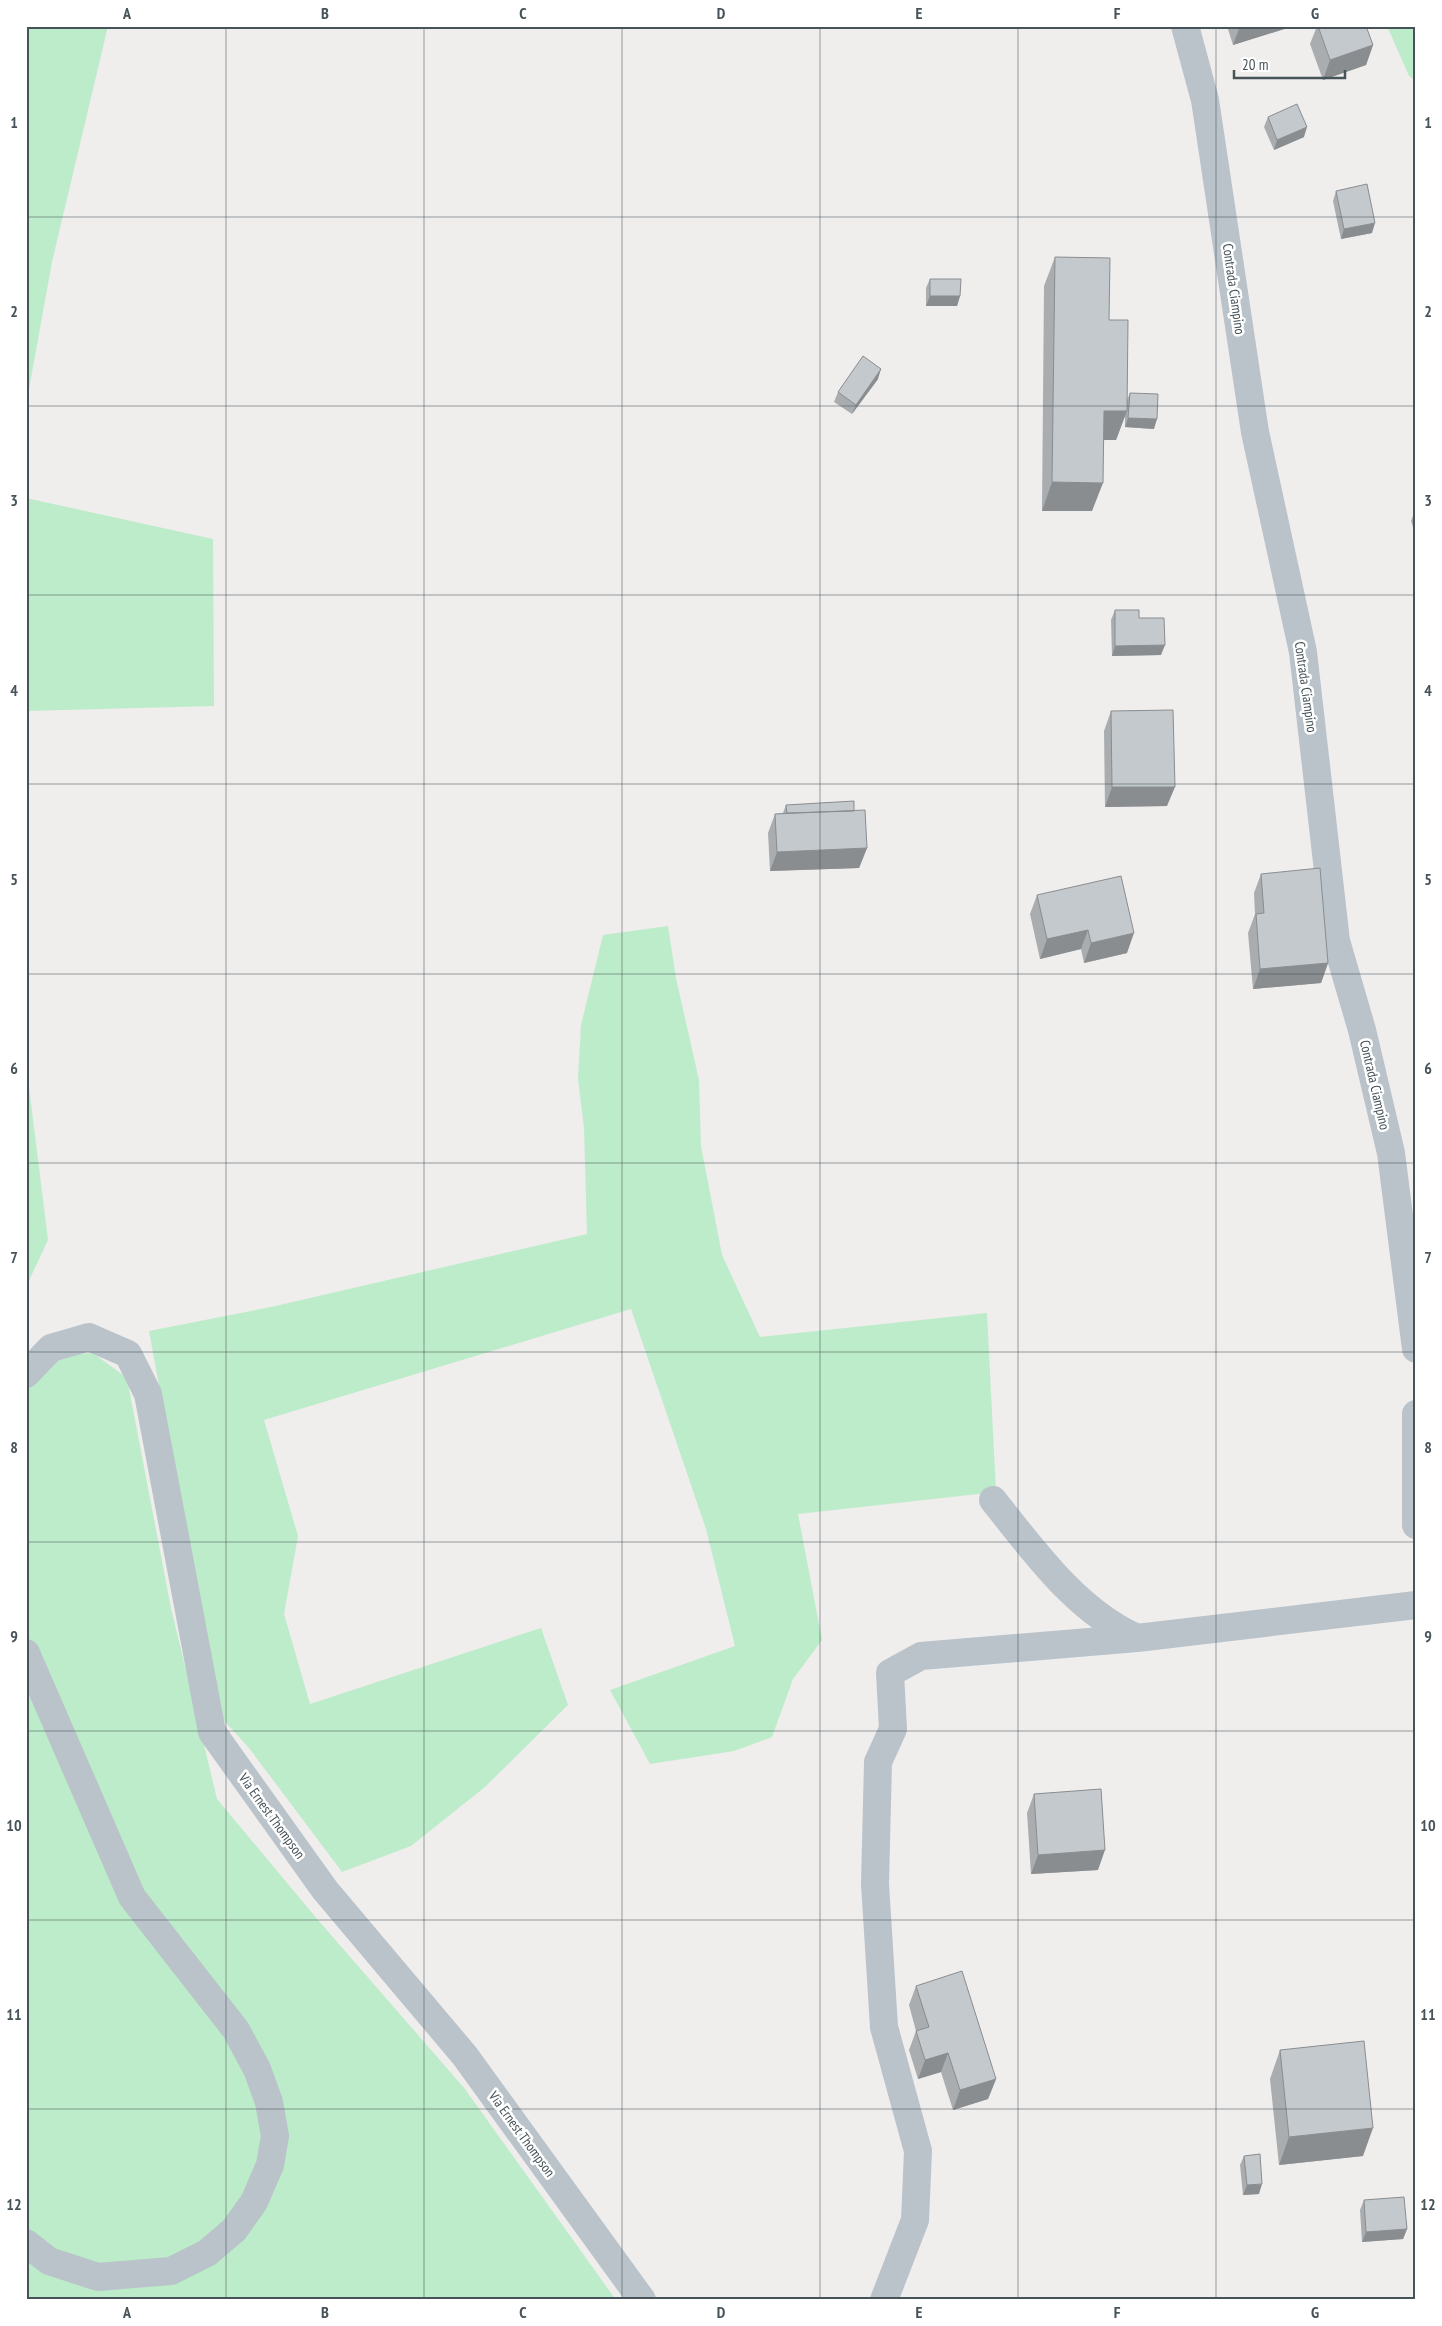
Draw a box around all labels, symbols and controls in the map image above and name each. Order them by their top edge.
text: A [122,3,132,23]
text: B [321,3,329,23]
text: C [519,3,527,23]
text: D [717,3,726,23]
text: E [916,3,923,23]
text: F [1114,3,1121,23]
text: G [1311,3,1319,23]
scale bar [1234,48,1346,80]
text: 20 m [1242,55,1268,74]
text: 1 [10,112,18,132]
text: 1 [1424,112,1432,132]
street label: Contrada Ciampino [1219,242,1249,336]
text: 2 [10,301,18,321]
text: 2 [1424,301,1432,321]
text: 3 [10,490,18,510]
text: 3 [1424,490,1432,510]
street label: Contrada Ciampino [1291,640,1321,734]
text: 4 [10,680,18,700]
text: 4 [1424,680,1432,700]
text: 5 [10,869,18,889]
text: 5 [1424,869,1432,889]
street label: Contrada Ciampino [1356,1038,1394,1132]
text: 6 [10,1058,18,1078]
text: 6 [1424,1058,1432,1078]
text: 7 [10,1247,18,1267]
text: 7 [1424,1247,1432,1267]
text: 8 [10,1437,18,1457]
text: 8 [1424,1437,1432,1457]
text: 9 [10,1626,18,1646]
text: 9 [1424,1626,1432,1646]
street label: Via Ernest Thompson [234,1769,309,1862]
text: 10 [6,1815,22,1835]
text: 10 [1420,1815,1436,1835]
text: 11 [6,2004,22,2024]
text: 11 [1420,2004,1436,2024]
street label: Via Ernest Thompson [484,2087,559,2180]
text: 12 [6,2194,22,2214]
text: 12 [1420,2194,1436,2214]
text: A [122,2302,132,2322]
text: B [321,2302,329,2322]
text: C [519,2302,527,2322]
text: D [717,2302,726,2322]
text: E [916,2302,923,2322]
text: F [1114,2302,1121,2322]
text: G [1311,2302,1319,2322]

